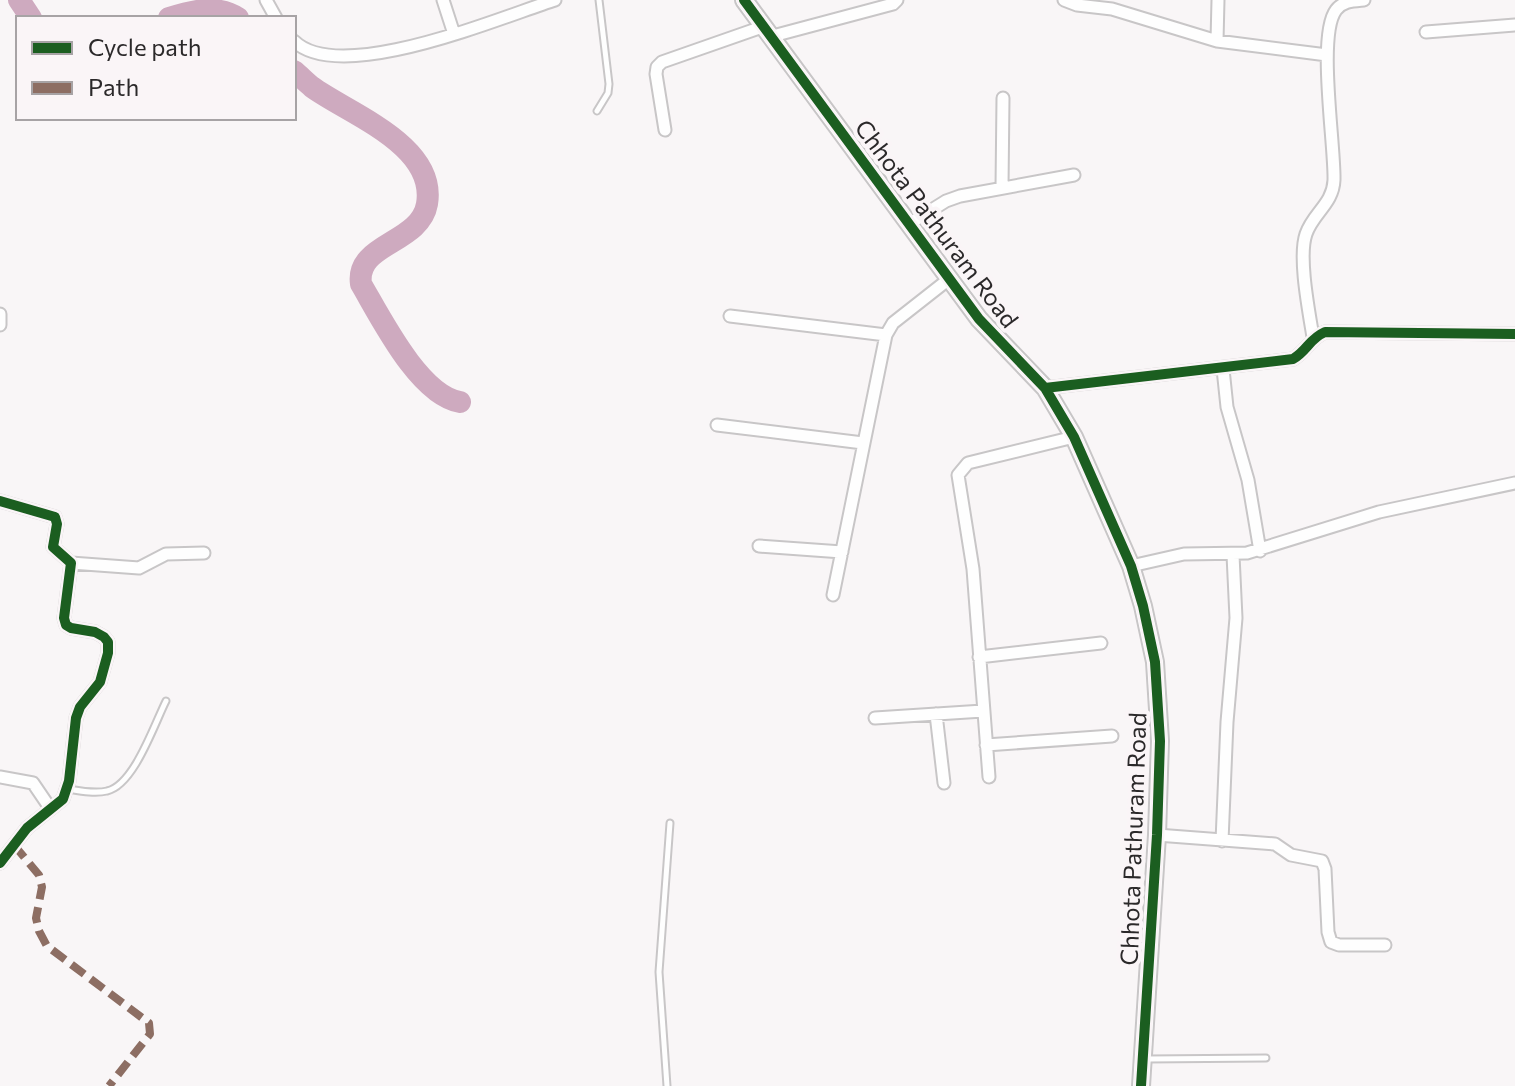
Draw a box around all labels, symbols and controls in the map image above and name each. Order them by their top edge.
legend [16,16,296,120]
text: Cycle path [88,32,202,61]
text: Path [88,72,139,101]
street label: Chhota Pathuram Road [849,113,1025,333]
street label: Chhota Pathuram Road [1114,712,1151,966]

